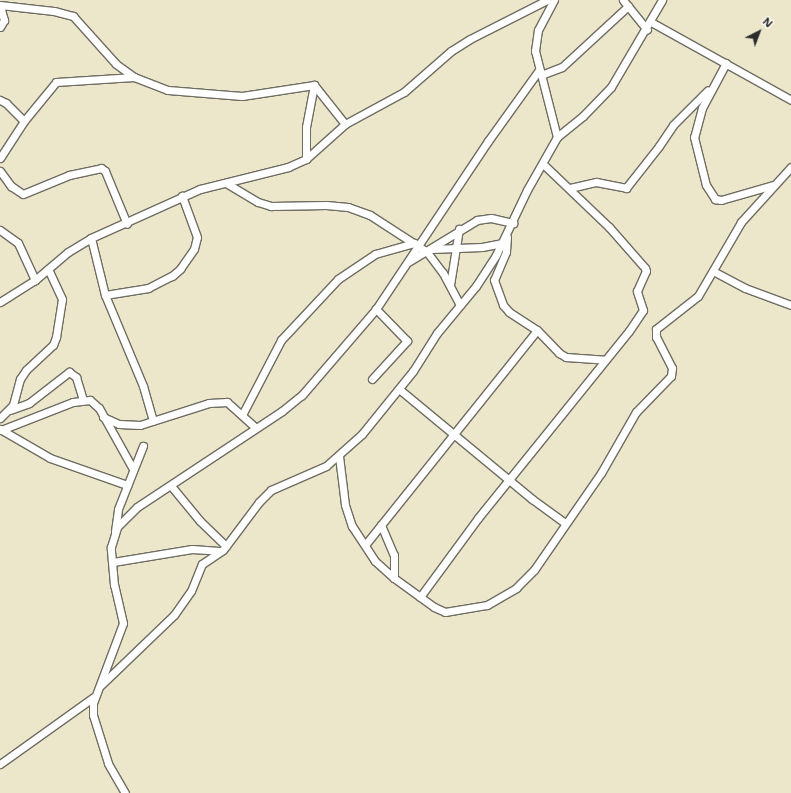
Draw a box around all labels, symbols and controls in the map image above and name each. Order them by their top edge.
north arrow [739,12,779,52]
text: N [759,14,776,31]

